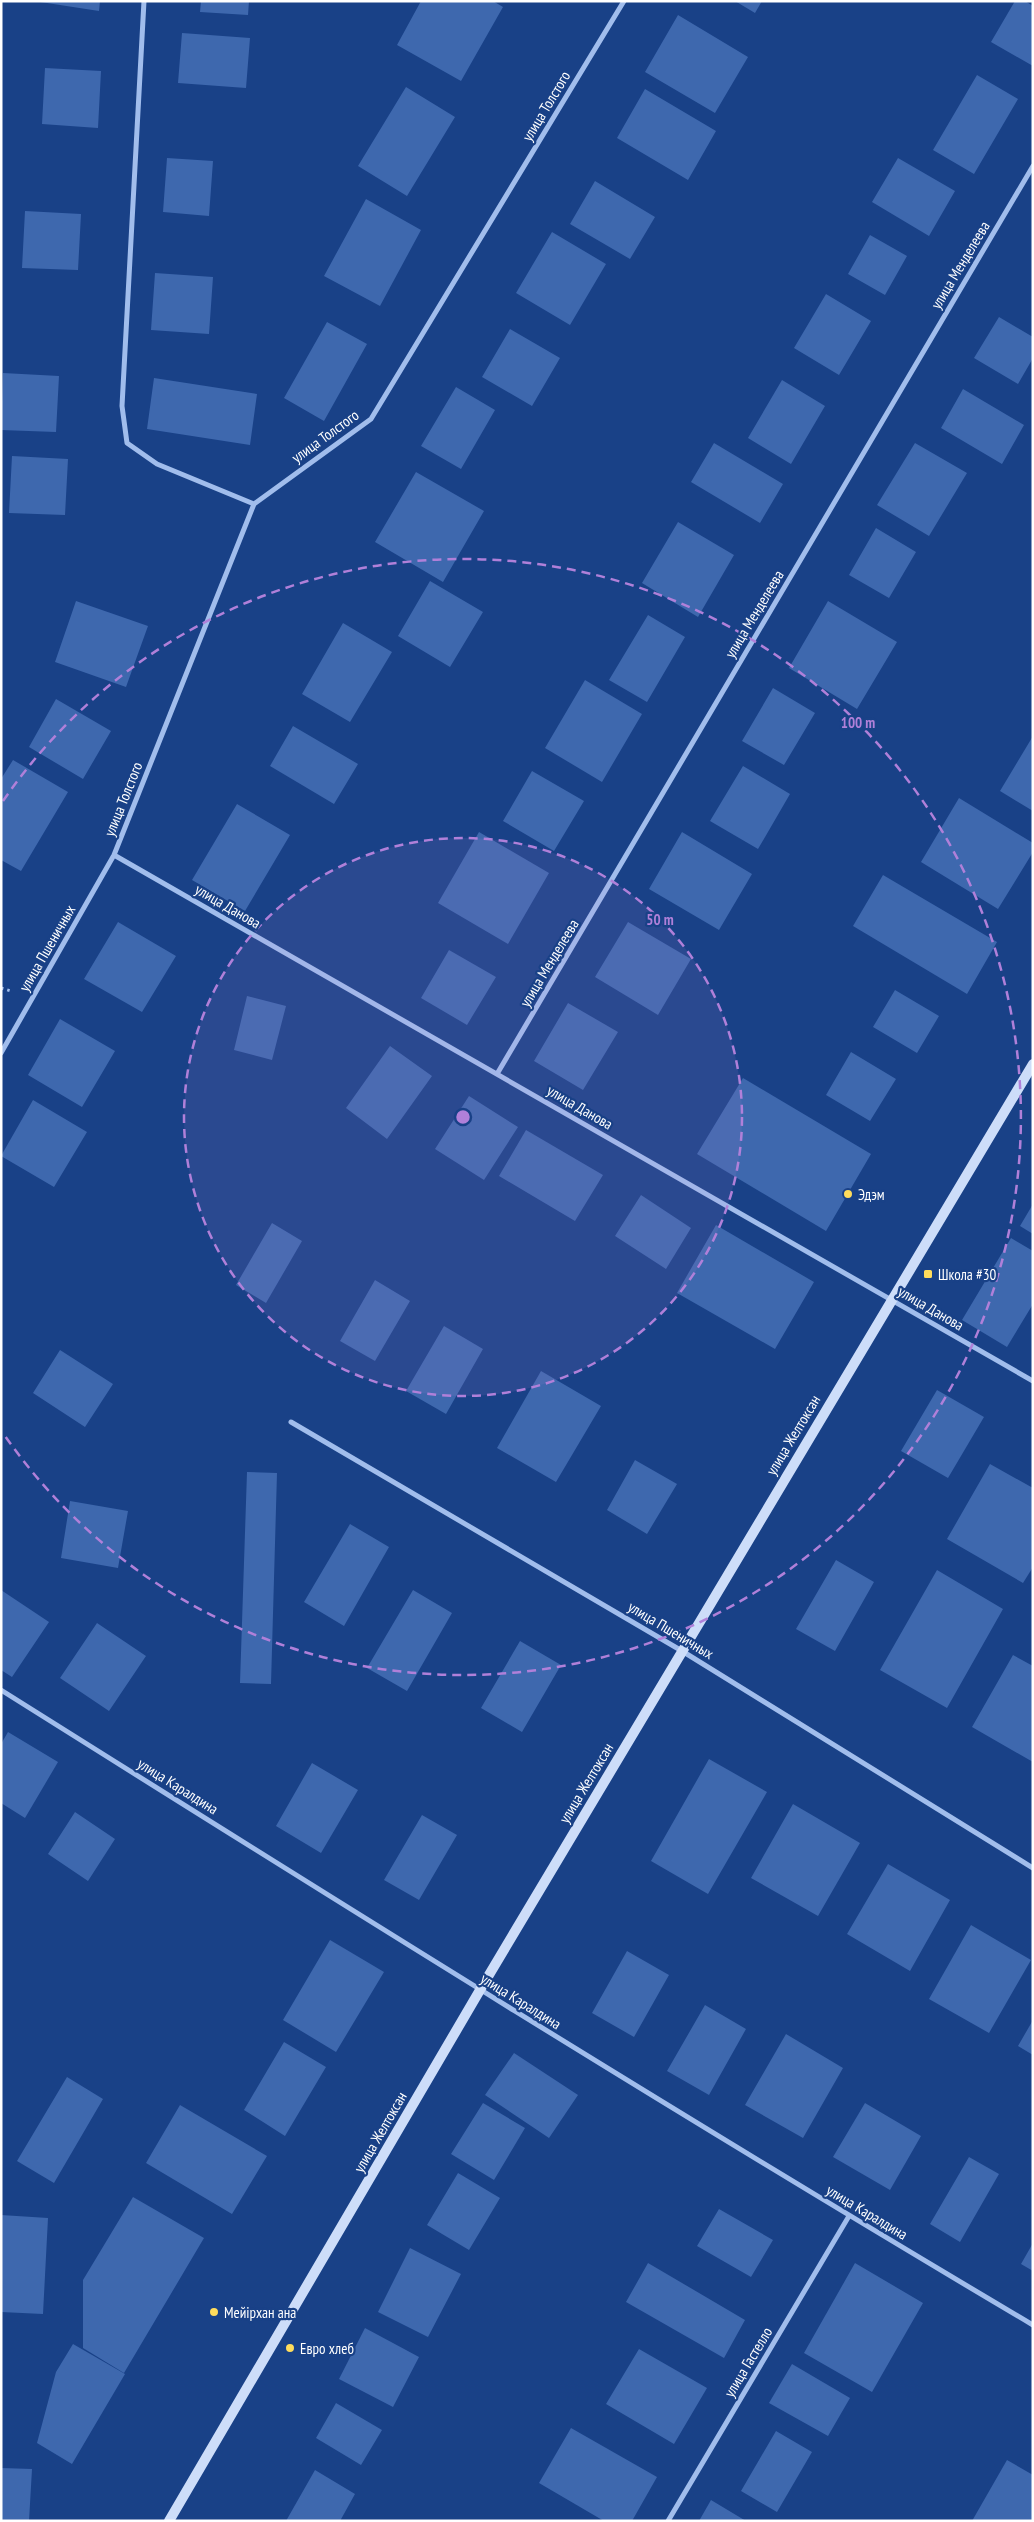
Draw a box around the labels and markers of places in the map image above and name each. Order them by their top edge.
centre of rings [454,1108,472,1126]
place label: Эдэм [858,1185,885,1204]
marker: Эдэм [842,1188,854,1200]
place label: Школа #30 [938,1265,996,1284]
marker: Школа #30 [922,1268,934,1280]
place label: Мейірхан ана [224,2303,296,2322]
marker: Мейірхан ана [208,2306,220,2318]
place label: Евро хлеб [300,2339,354,2358]
marker: Евро хлеб [284,2342,296,2354]

